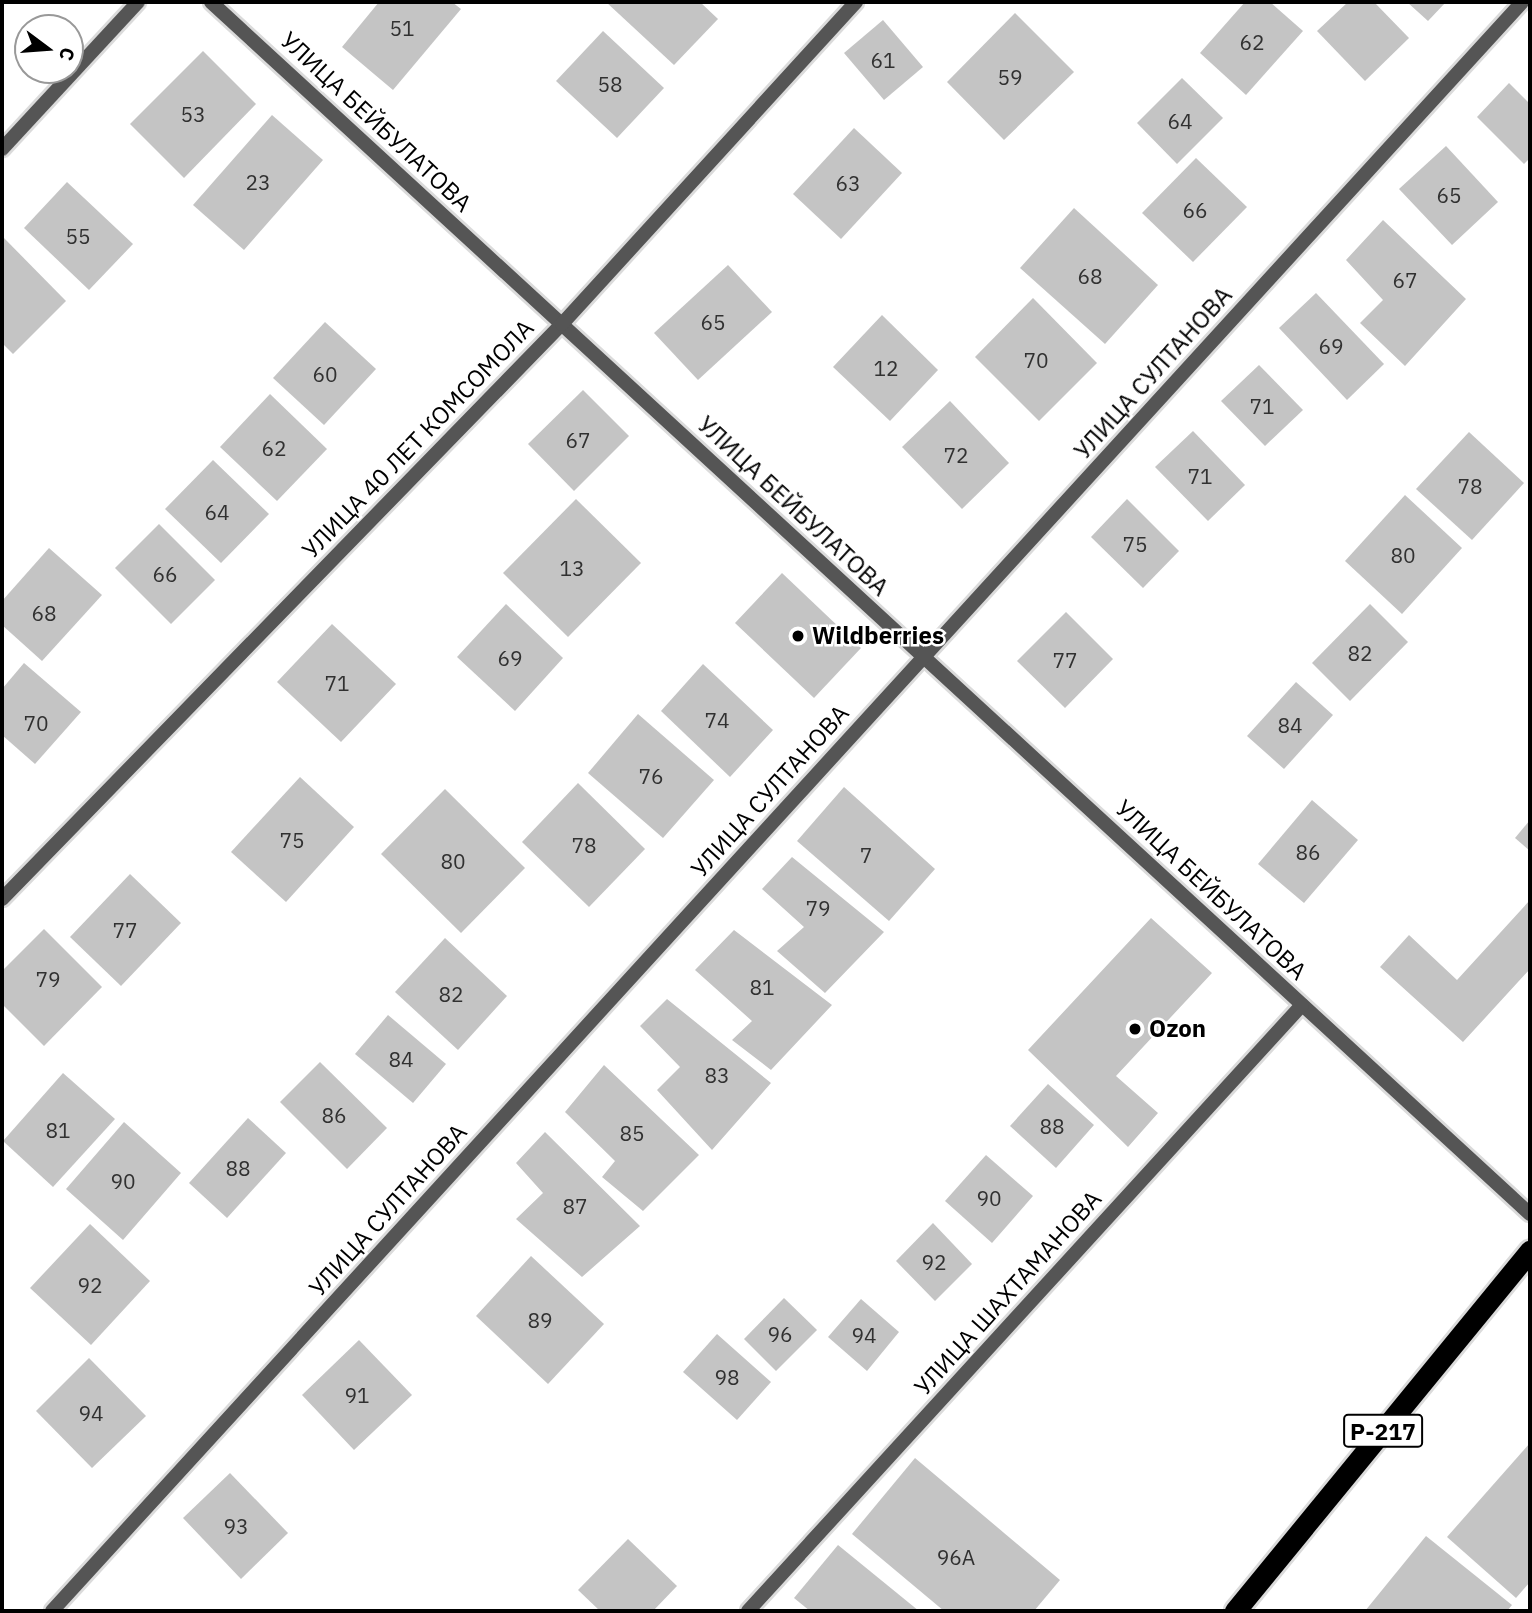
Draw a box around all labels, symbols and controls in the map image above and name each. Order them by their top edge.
north arrow [14,14,84,84]
house number: 51 [389,15,415,41]
street label: УЛИЦА БЕЙБУЛАТОВА [275,26,477,218]
house number: 62 [1239,29,1265,55]
text: С [54,45,81,63]
house number: 61 [870,47,896,73]
house number: 59 [997,64,1023,90]
house number: 58 [597,71,623,97]
house number: 53 [180,101,206,127]
house number: 64 [1167,108,1193,134]
house number: 23 [245,169,271,195]
house number: 63 [835,170,861,196]
house number: 65 [1436,182,1462,208]
house number: 66 [1182,197,1208,223]
house number: 55 [65,223,91,249]
house number: 68 [1077,263,1103,289]
house number: 67 [1392,267,1418,293]
street label: УЛИЦА СУЛТАНОВА [1068,281,1238,465]
house number: 65 [700,309,726,335]
street label: УЛИЦА 40 ЛЕТ КОМСОМОЛА [296,314,540,564]
house number: 69 [1318,333,1344,359]
house number: 70 [1023,347,1049,373]
house number: 12 [873,355,899,381]
house number: 60 [312,361,338,387]
house number: 71 [1249,393,1275,419]
street label: УЛИЦА БЕЙБУЛАТОВА [692,410,894,602]
house number: 67 [565,427,591,453]
house number: 62 [261,435,287,461]
house number: 72 [943,442,969,468]
house number: 71 [1187,463,1213,489]
house number: 78 [1457,473,1483,499]
house number: 64 [204,499,230,525]
house number: 75 [1122,531,1148,557]
house number: 80 [1390,542,1416,568]
house number: 13 [559,555,585,581]
house number: 66 [152,561,178,587]
house number: 68 [31,600,57,626]
place label: Wildberries [812,622,944,650]
marker: Wildberries [790,628,806,644]
house number: 82 [1347,640,1373,666]
house number: 69 [497,645,523,671]
house number: 77 [1052,647,1078,673]
house number: 71 [324,670,350,696]
street label: УЛИЦА СУЛТАНОВА [685,699,855,883]
house number: 74 [704,707,730,733]
house number: 70 [23,710,49,736]
house number: 84 [1277,712,1303,738]
house number: 76 [638,763,664,789]
street label: УЛИЦА БЕЙБУЛАТОВА [1110,794,1312,986]
house number: 75 [279,827,305,853]
house number: 78 [571,832,597,858]
house number: 86 [1295,839,1321,865]
house number: 7 [860,842,872,868]
house number: 80 [440,848,466,874]
house number: 79 [805,895,831,921]
house number: 77 [112,917,138,943]
house number: 79 [35,966,61,992]
house number: 81 [749,974,775,1000]
house number: 82 [438,981,464,1007]
place label: Ozon [1149,1015,1206,1043]
marker: Ozon [1127,1021,1143,1037]
house number: 84 [388,1046,414,1072]
house number: 83 [704,1062,730,1088]
house number: 86 [321,1102,347,1128]
house number: 88 [1039,1113,1065,1139]
house number: 81 [45,1117,71,1143]
street label: УЛИЦА СУЛТАНОВА [303,1118,473,1302]
house number: 85 [619,1120,645,1146]
house number: 88 [225,1155,251,1181]
house number: 90 [110,1168,136,1194]
street label: УЛИЦА ШАХТАМАНОВА [909,1185,1107,1401]
house number: 90 [976,1185,1002,1211]
house number: 87 [562,1193,588,1219]
house number: 92 [921,1249,947,1275]
house number: 92 [77,1272,103,1298]
house number: 89 [527,1307,553,1333]
house number: 96 [767,1321,793,1347]
house number: 94 [851,1322,877,1348]
house number: 98 [714,1364,740,1390]
house number: 91 [344,1382,370,1408]
house number: 94 [78,1400,104,1426]
road number: Р-217 [1343,1412,1423,1450]
house number: 93 [223,1513,249,1539]
house number: 96А [937,1544,975,1570]

